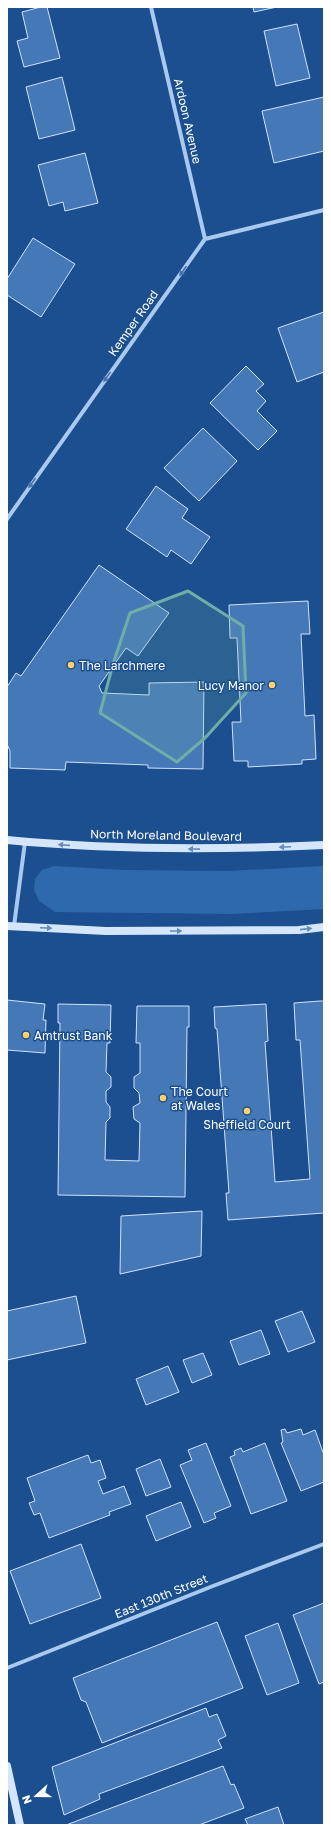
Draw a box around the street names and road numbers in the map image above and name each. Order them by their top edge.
street label: Ardoon Avenue [171,77,205,165]
street label: Kemper Road [105,287,161,359]
street label: North Moreland Boulevard [90,826,242,844]
street label: East 130th Street [112,1570,210,1622]

